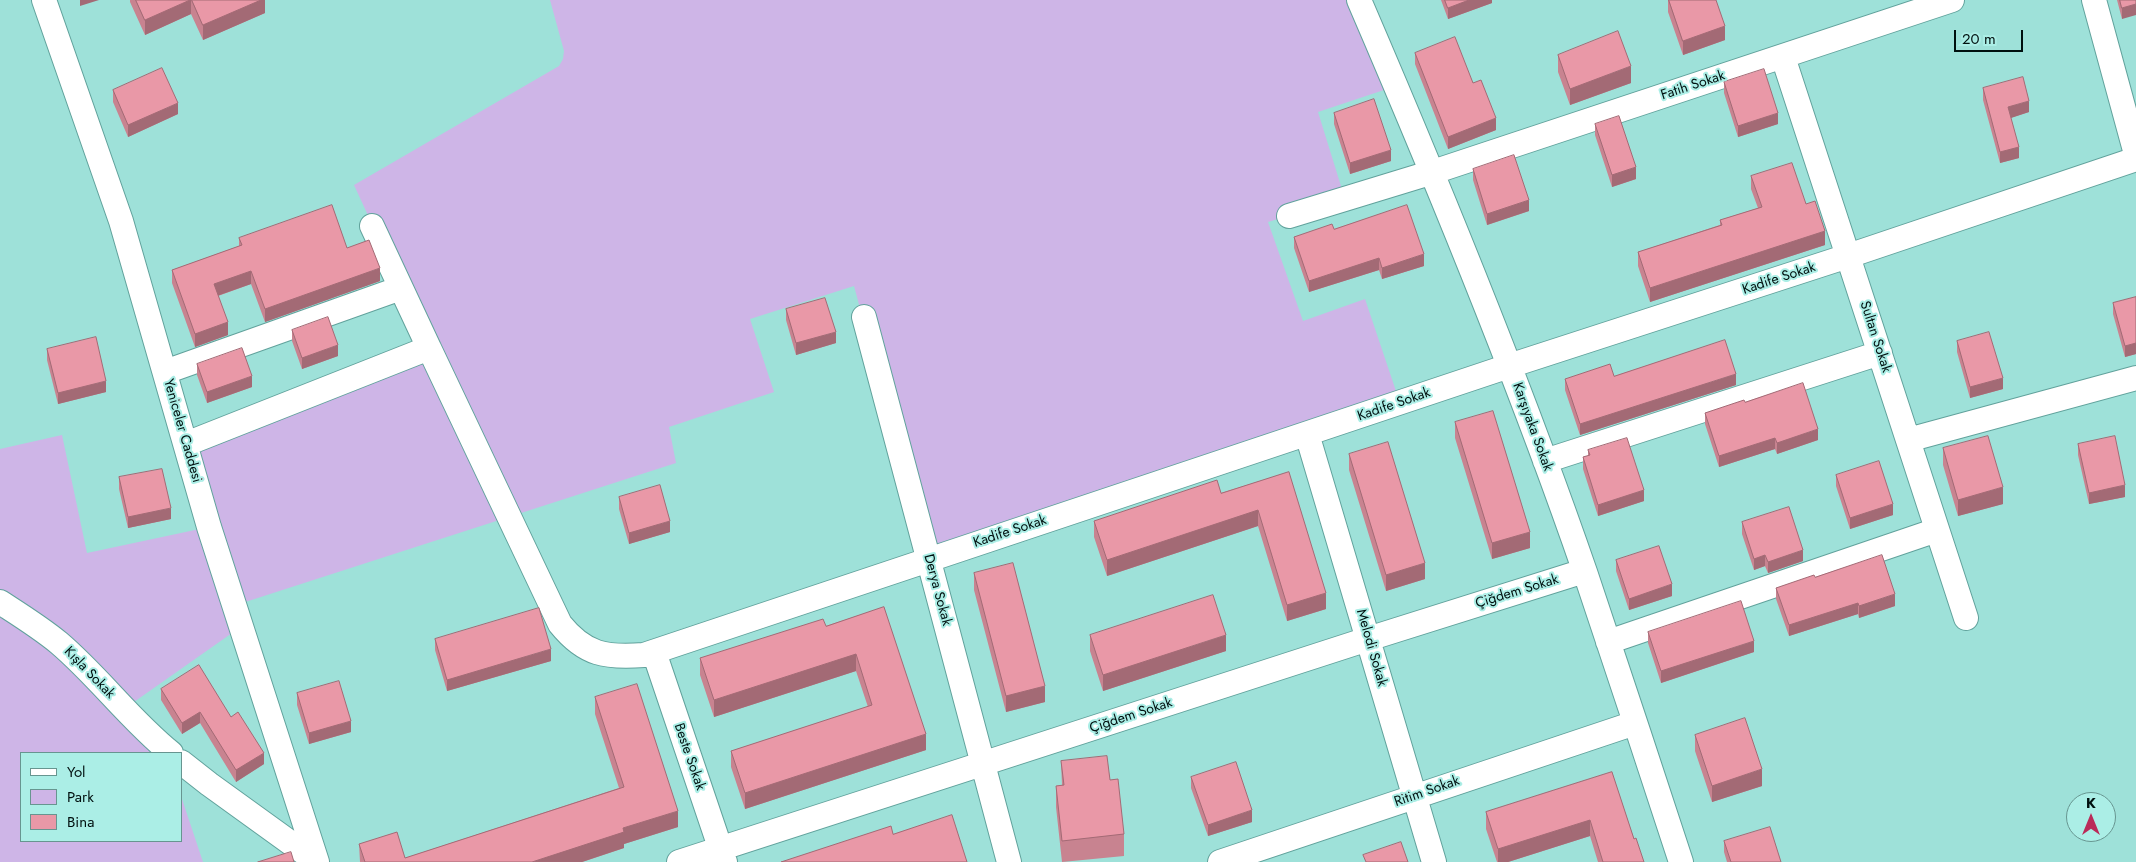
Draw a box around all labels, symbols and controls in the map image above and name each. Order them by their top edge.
scale bar [1956,20,2025,52]
text: 20 m [1962,28,1996,50]
street label: Fatih Sokak [1659,68,1727,104]
street label: Kadife Sokak [1740,259,1818,299]
street label: Sultan Sokak [1856,299,1894,375]
street label: Yeniceler Caddesi [159,377,205,485]
street label: Karşıyaka Sokak [1508,380,1556,474]
street label: Kadife Sokak [1355,385,1433,425]
street label: Kadife Sokak [971,512,1049,552]
street label: Derya Sokak [919,552,955,628]
street label: Çiğdem Sokak [1473,571,1561,613]
street label: Melodi Sokak [1352,607,1390,689]
street label: Kışla Sokak [60,644,118,702]
street label: Çiğdem Sokak [1088,695,1174,737]
street label: Beste Sokak [670,721,708,793]
legend [20,752,182,842]
text: Yol [67,761,86,783]
street label: Ritim Sokak [1392,773,1462,811]
text: Park [67,786,94,808]
north arrow [2066,792,2116,842]
text: K [2086,793,2096,813]
text: Bina [67,811,94,833]

